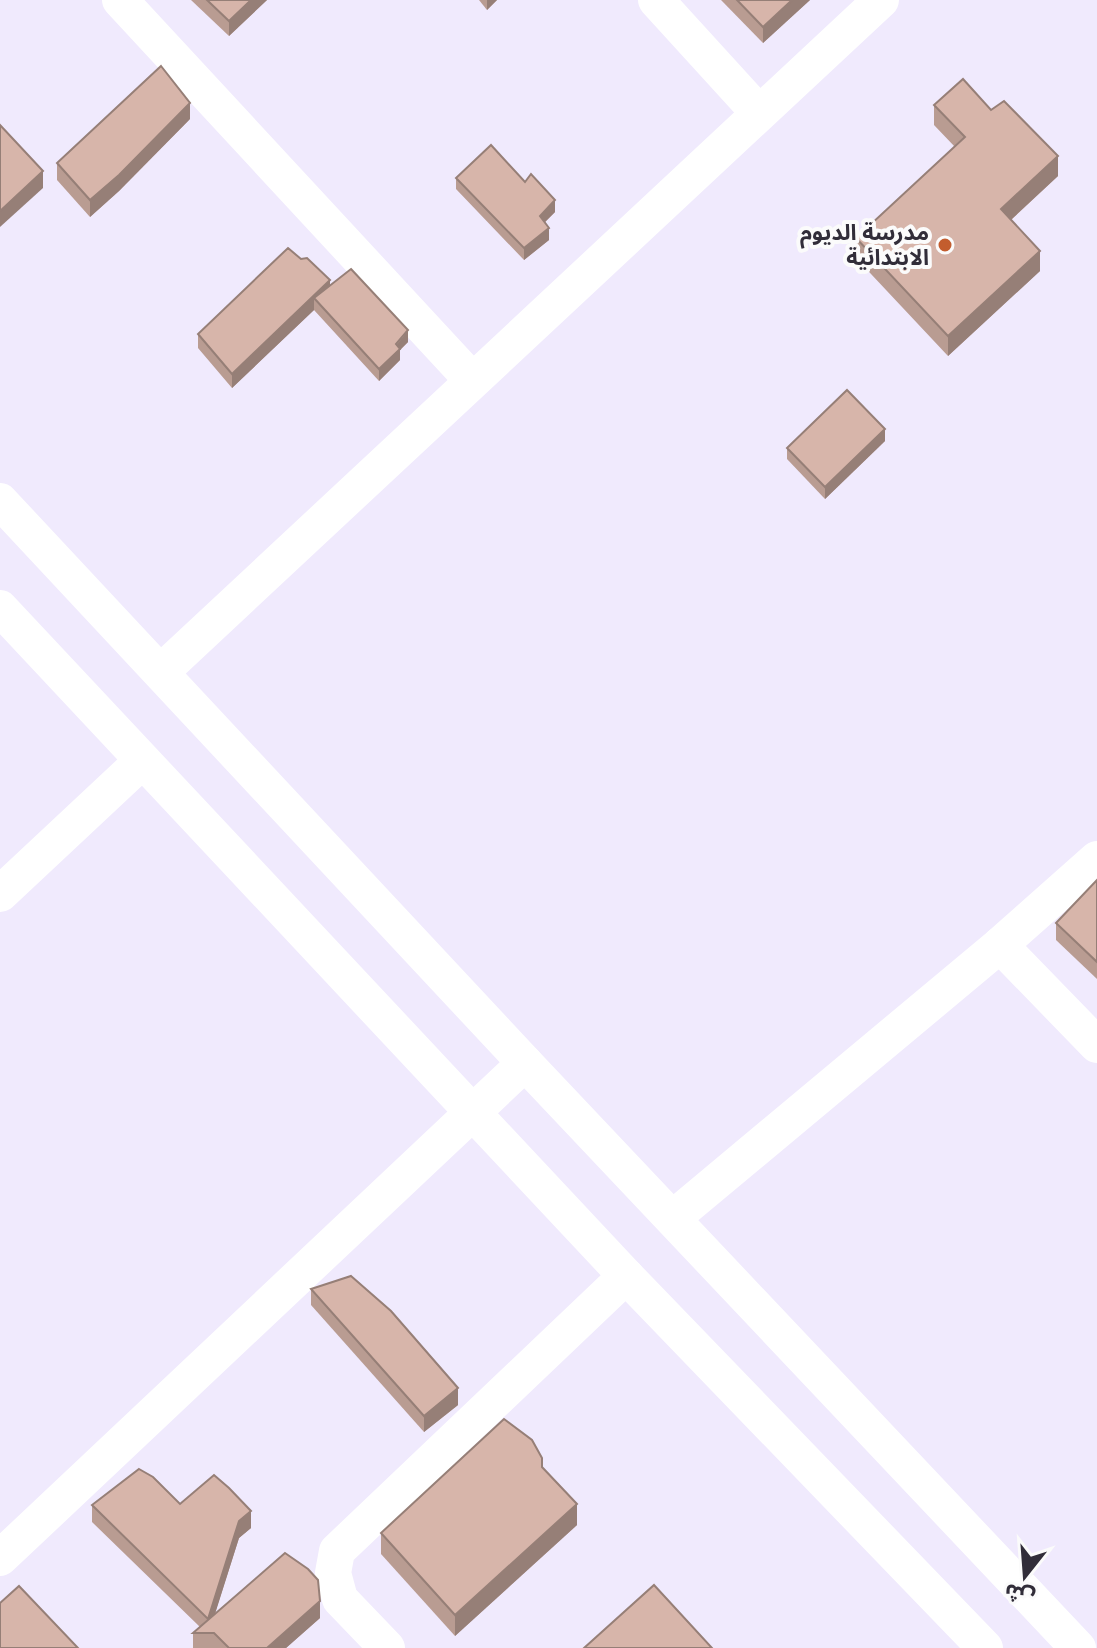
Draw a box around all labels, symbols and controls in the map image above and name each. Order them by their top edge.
place label: مدرسة الديوم الابتدائية [800,218,929,271]
marker: مدرسة الديوم الابتدائية [936,236,954,254]
north arrow [985,1536,1065,1616]
text: ش [1001,1577,1038,1613]

